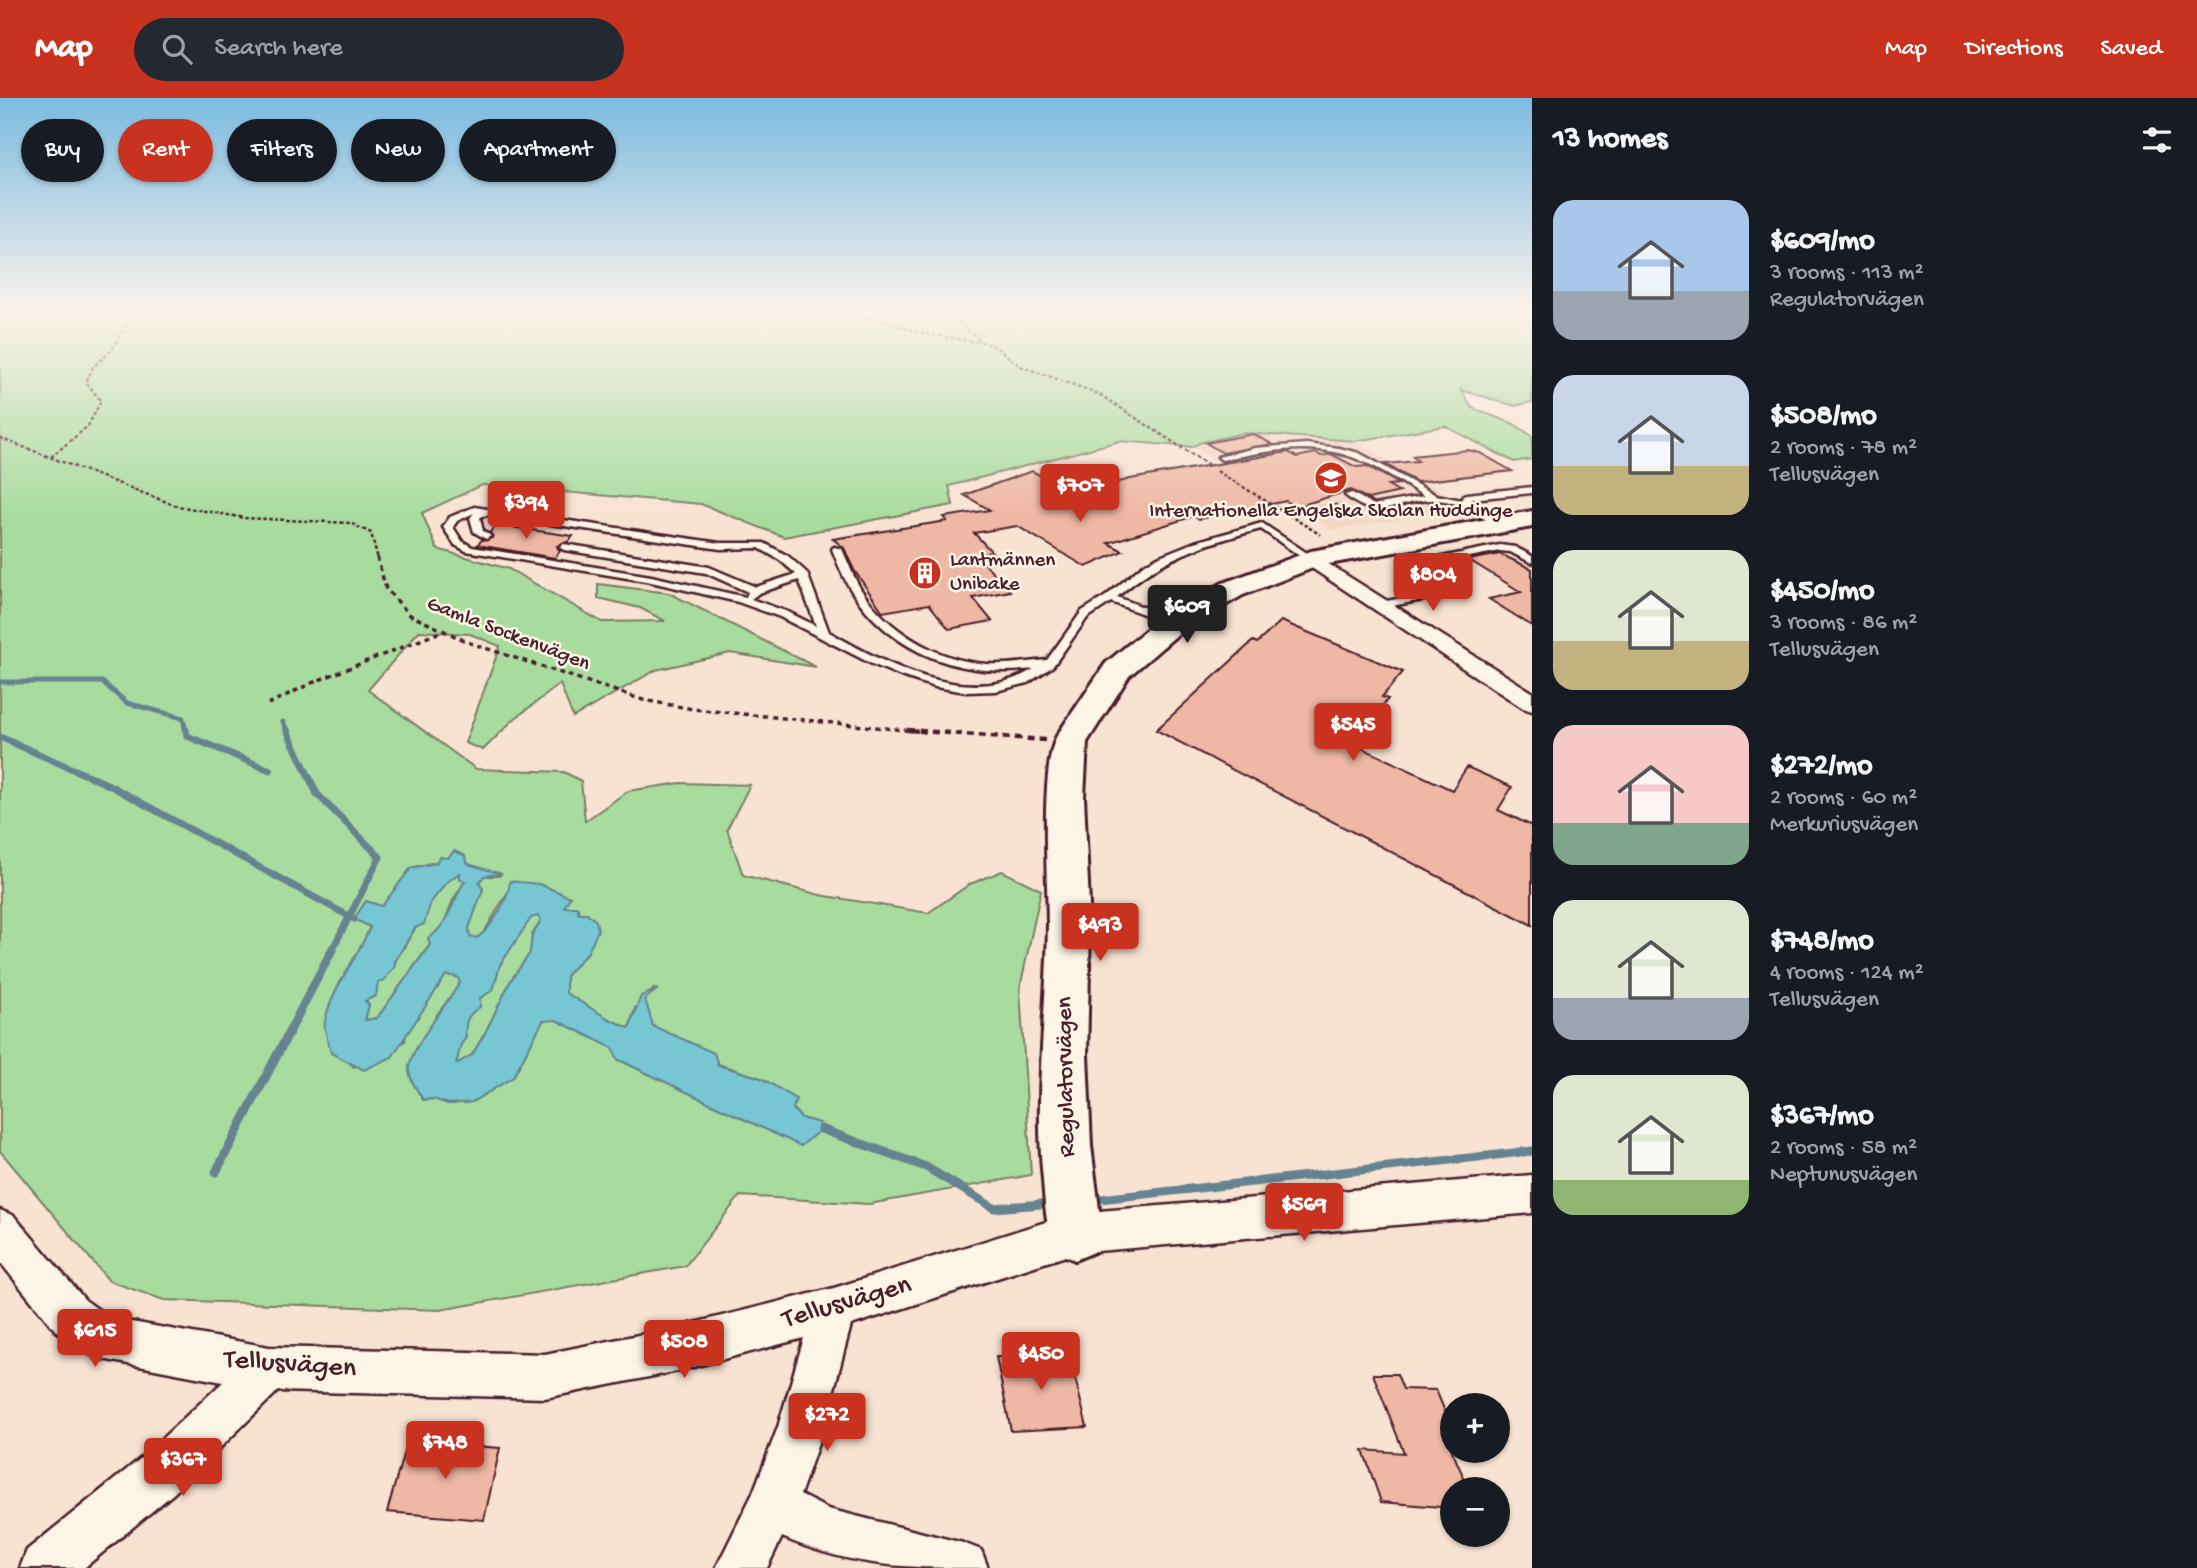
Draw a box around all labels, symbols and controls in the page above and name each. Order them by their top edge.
search box [134,18,624,81]
text: Map [35,30,92,68]
icon: search [158,30,196,68]
text: Search here [214,34,343,65]
text: Map [1885,35,1927,64]
text: Directions [1965,35,2063,64]
text: Saved [2101,35,2162,64]
chip: Buy [21,119,104,182]
chip: Rent [118,119,213,182]
chip: Filters [227,119,337,182]
chip: New [351,119,445,182]
chip: Apartment [459,119,616,182]
icon: filters [2138,121,2176,159]
text: 13 homes [1553,123,1667,158]
text: $609/mo [1770,225,1875,260]
icon: home [1609,228,1693,312]
text: 3 rooms · 113 m² [1770,260,1924,287]
text: Regulatorvägen [1770,287,1924,314]
text: $508/mo [1770,400,1877,435]
icon: home [1609,403,1693,487]
text: 2 rooms · 78 m² [1770,435,1917,462]
school or university icon: Internationella Engelska Skolan Huddinge [1312,459,1350,497]
text: Tellusvägen [1770,462,1879,489]
pin: $707 [1039,464,1121,524]
text: $707 [1056,473,1104,500]
pin: $394 [485,482,567,541]
text: $394 [504,490,548,517]
place label: Internationella Engelska Skolan Huddinge [1149,500,1514,525]
place label: Lantmännen Unibake [950,549,1055,598]
building icon: Lantmännen Unibake [906,554,944,592]
pin: $804 [1392,554,1474,613]
text: $804 [1410,562,1456,589]
text: $450/mo [1770,575,1875,610]
icon: home [1609,578,1693,662]
pin: $609 [1146,586,1228,645]
street label: Gamla Sockenvägen [423,592,593,678]
text: $609 [1164,594,1210,621]
text: 3 rooms · 86 m² [1770,610,1917,637]
text: Tellusvägen [1770,637,1879,664]
pin: $545 [1312,704,1394,763]
text: $545 [1330,712,1376,739]
text: $272/mo [1770,750,1873,785]
icon: home [1609,753,1693,837]
text: 2 rooms · 60 m² [1770,785,1917,812]
text: Merkuriusvägen [1770,812,1918,839]
pin: $493 [1059,904,1141,963]
text: $493 [1078,912,1122,939]
text: $748/mo [1770,925,1874,960]
icon: home [1609,928,1693,1012]
text: 4 rooms · 124 m² [1770,960,1924,987]
text: Tellusvägen [1770,987,1879,1014]
street label: Regulatorvägen [1051,996,1083,1158]
text: $367/mo [1770,1100,1874,1135]
icon: home [1609,1103,1693,1187]
text: 2 rooms · 58 m² [1770,1135,1917,1162]
text: Neptunusvägen [1770,1162,1917,1189]
pin: $569 [1263,1184,1345,1243]
text: $569 [1281,1192,1327,1219]
street label: Tellusvägen [777,1269,916,1338]
pin: $615 [54,1310,136,1369]
text: $615 [73,1318,117,1345]
pin: $508 [643,1320,725,1380]
text: $508 [660,1329,708,1356]
pin: $450 [1000,1332,1082,1392]
text: $450 [1018,1341,1064,1368]
street label: Tellusvägen [221,1344,358,1386]
map controls [1440,1393,1510,1547]
button: + [1440,1393,1510,1463]
pin: $272 [786,1394,868,1453]
text: $272 [805,1402,849,1429]
pin: $748 [404,1422,486,1481]
text: $748 [422,1430,468,1457]
pin: $367 [142,1438,224,1498]
text: $367 [160,1447,206,1474]
button: − [1440,1477,1510,1547]

